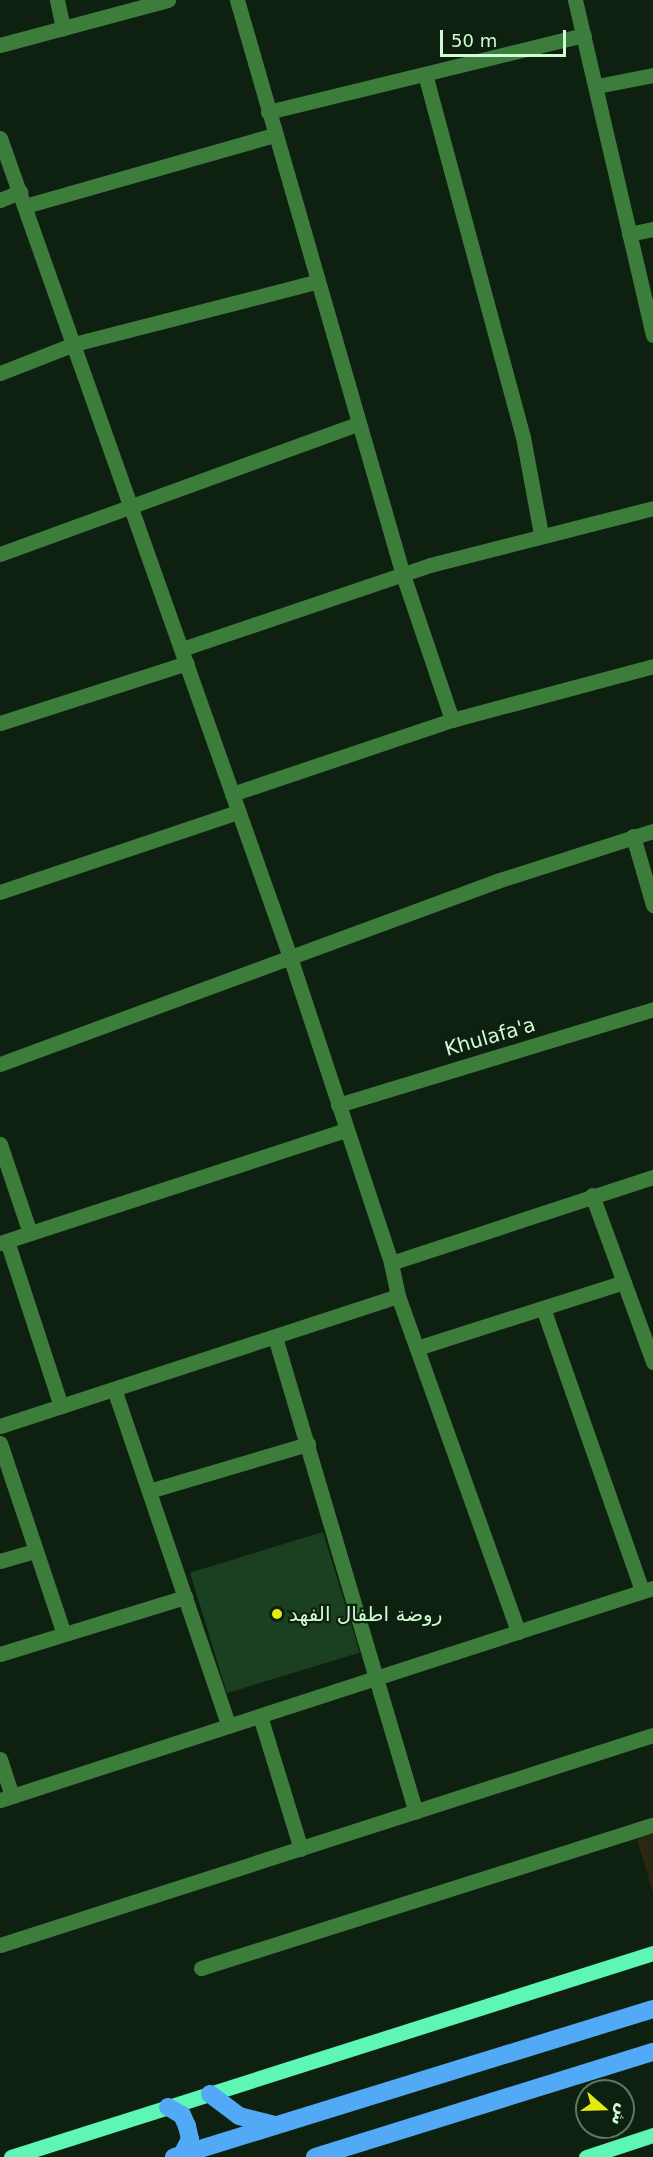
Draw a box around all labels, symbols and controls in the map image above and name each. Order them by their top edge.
scale bar [443,18,569,56]
text: 50 m [451,30,497,51]
street label: Khulafa'a [442,1013,538,1061]
place label: روضة اطفال الفهد [289,1602,442,1626]
marker: روضة اطفال الفهد [270,1607,284,1621]
north arrow [575,2079,635,2139]
text: ش [608,2101,633,2128]

